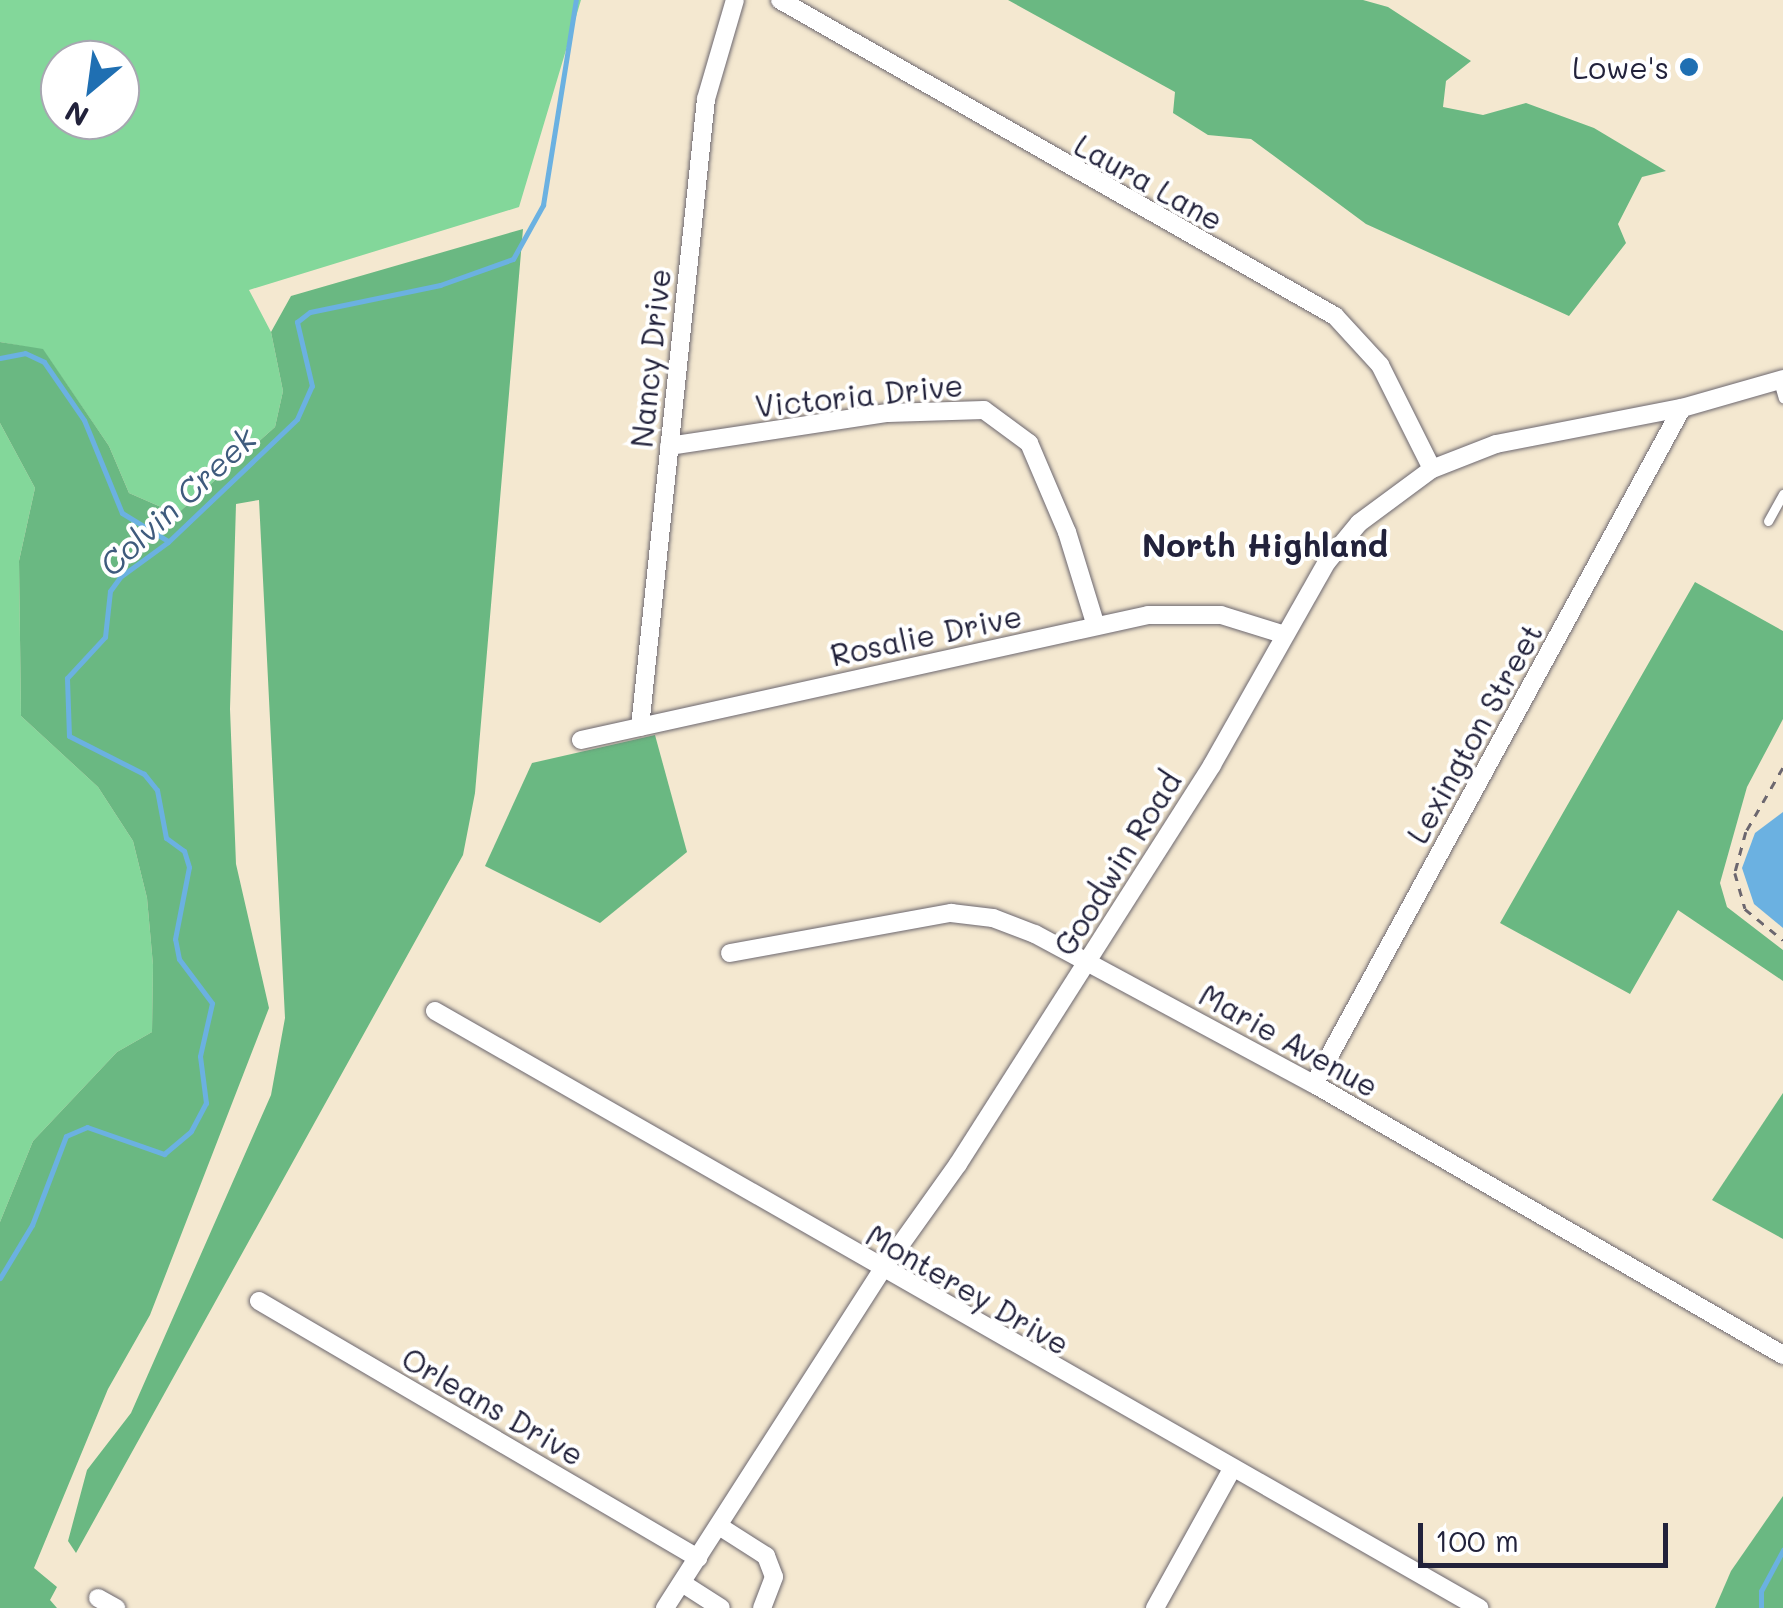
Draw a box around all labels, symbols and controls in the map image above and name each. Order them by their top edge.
north arrow [40,40,140,140]
place label: Lowe's [1572,49,1669,85]
marker: Lowe's [1678,56,1700,78]
text: N [58,94,94,135]
street label: Laura Lane [1069,127,1229,237]
street label: Nancy Drive [623,267,677,449]
street label: Victoria Drive [753,366,965,424]
water label: Colvin Creek [91,419,263,583]
district label: North Highland [1142,525,1388,563]
street label: Rosalie Drive [827,597,1025,673]
street label: Lexington Street [1399,617,1549,849]
street label: Goodwin Road [1046,764,1188,962]
street label: Marie Avenue [1193,976,1385,1104]
street label: Monterey Drive [860,1216,1076,1362]
street label: Orleans Drive [396,1339,590,1473]
scale bar [1423,1503,1673,1565]
text: 100 m [1435,1520,1519,1560]

